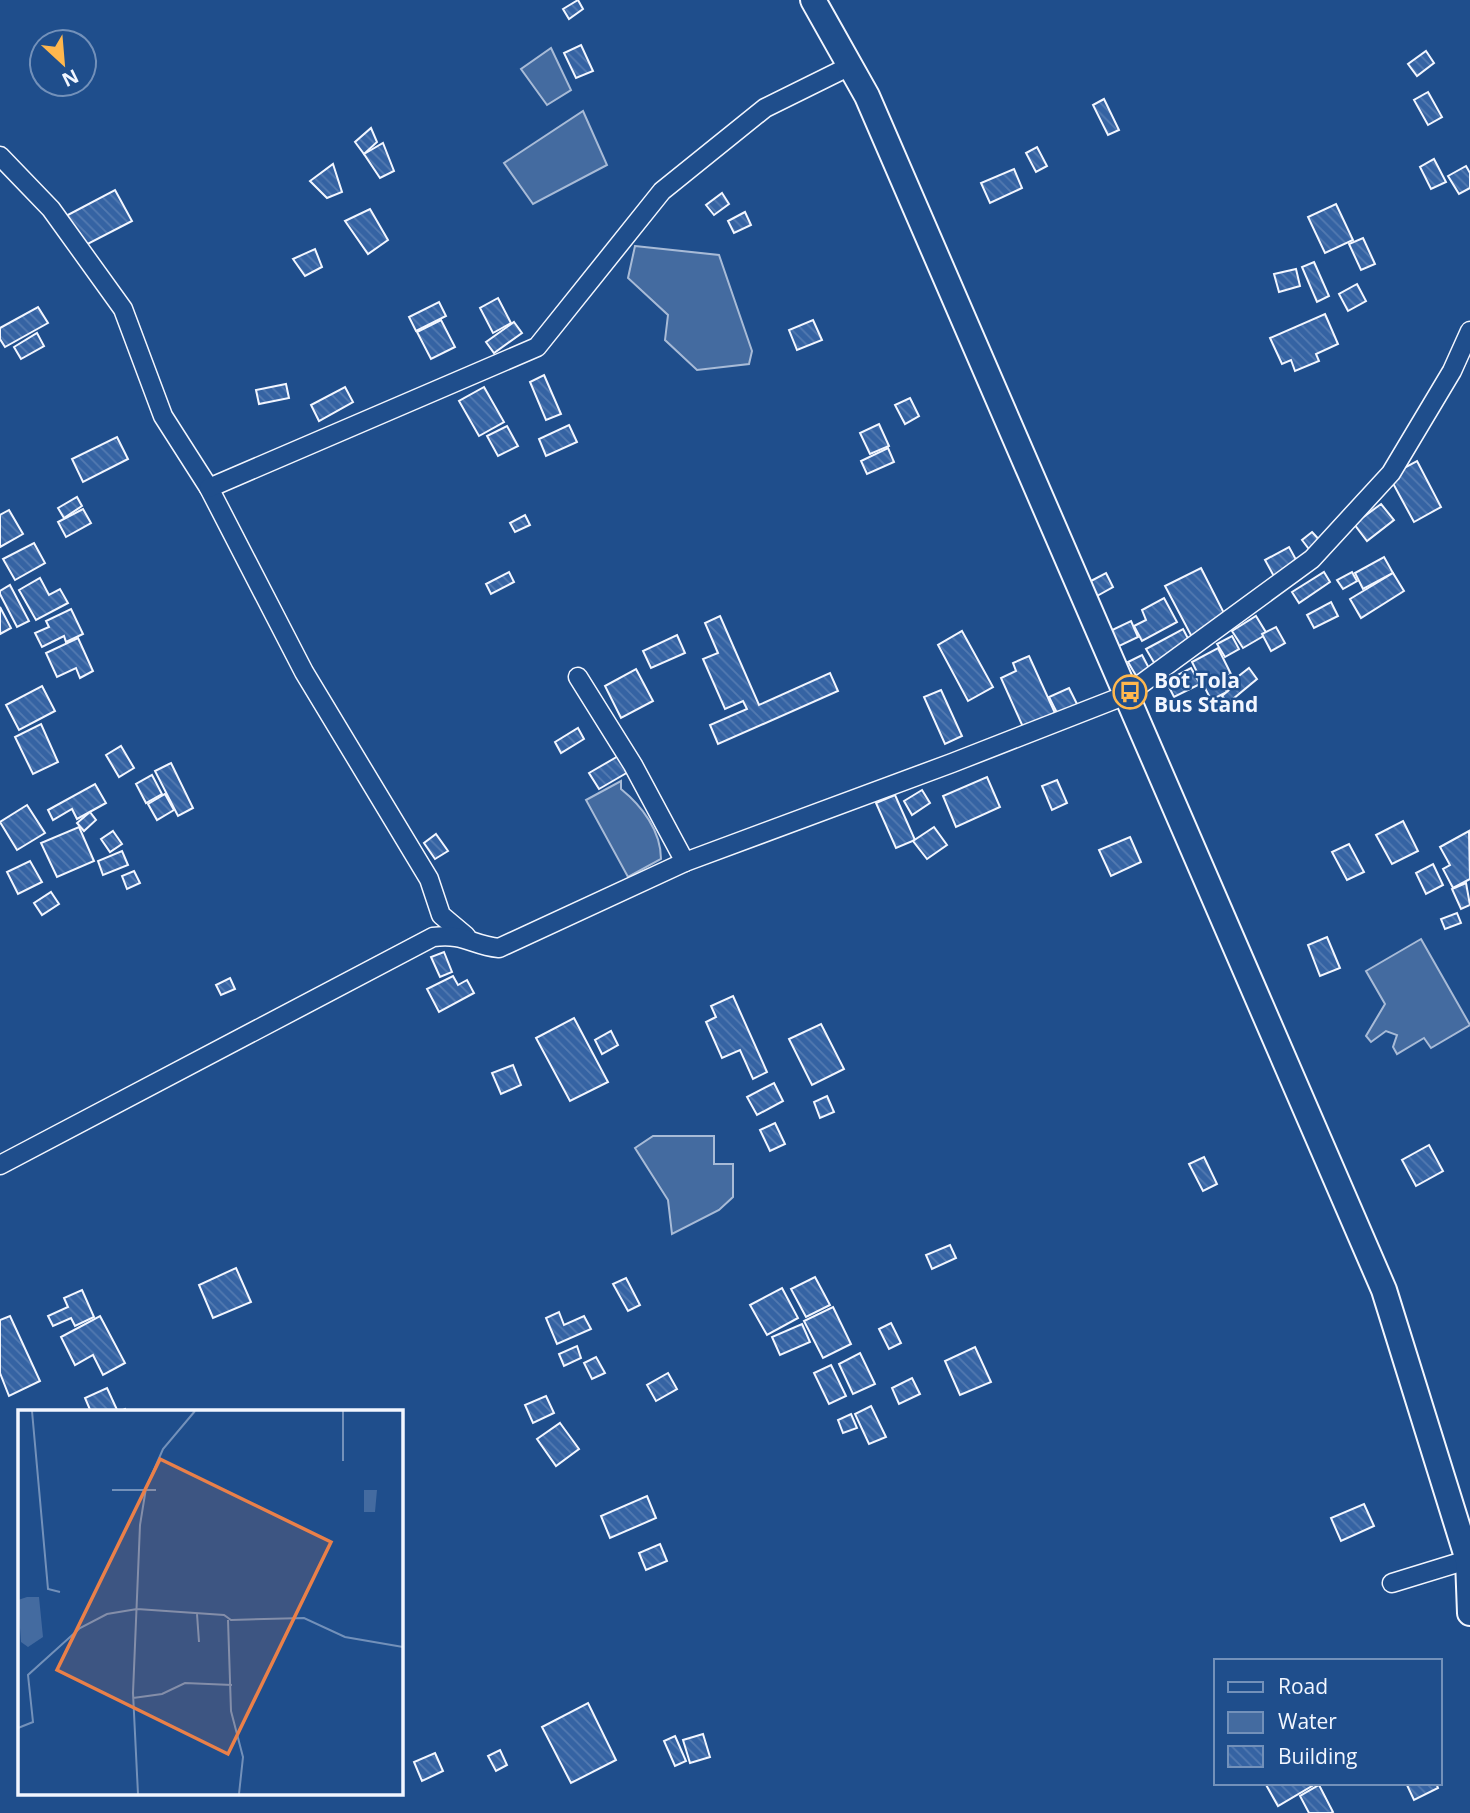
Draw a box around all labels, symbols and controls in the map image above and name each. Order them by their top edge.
north arrow [28,28,98,98]
text: N [58,63,83,93]
place label: Bot Tola Bus Stand [1154,666,1258,718]
bus stop icon: Bot Tola Bus Stand [1111,673,1149,711]
inset map [18,1410,402,1796]
legend [1214,1659,1442,1785]
text: Road [1278,1672,1328,1700]
text: Water [1278,1707,1337,1735]
text: Building [1278,1742,1357,1770]

